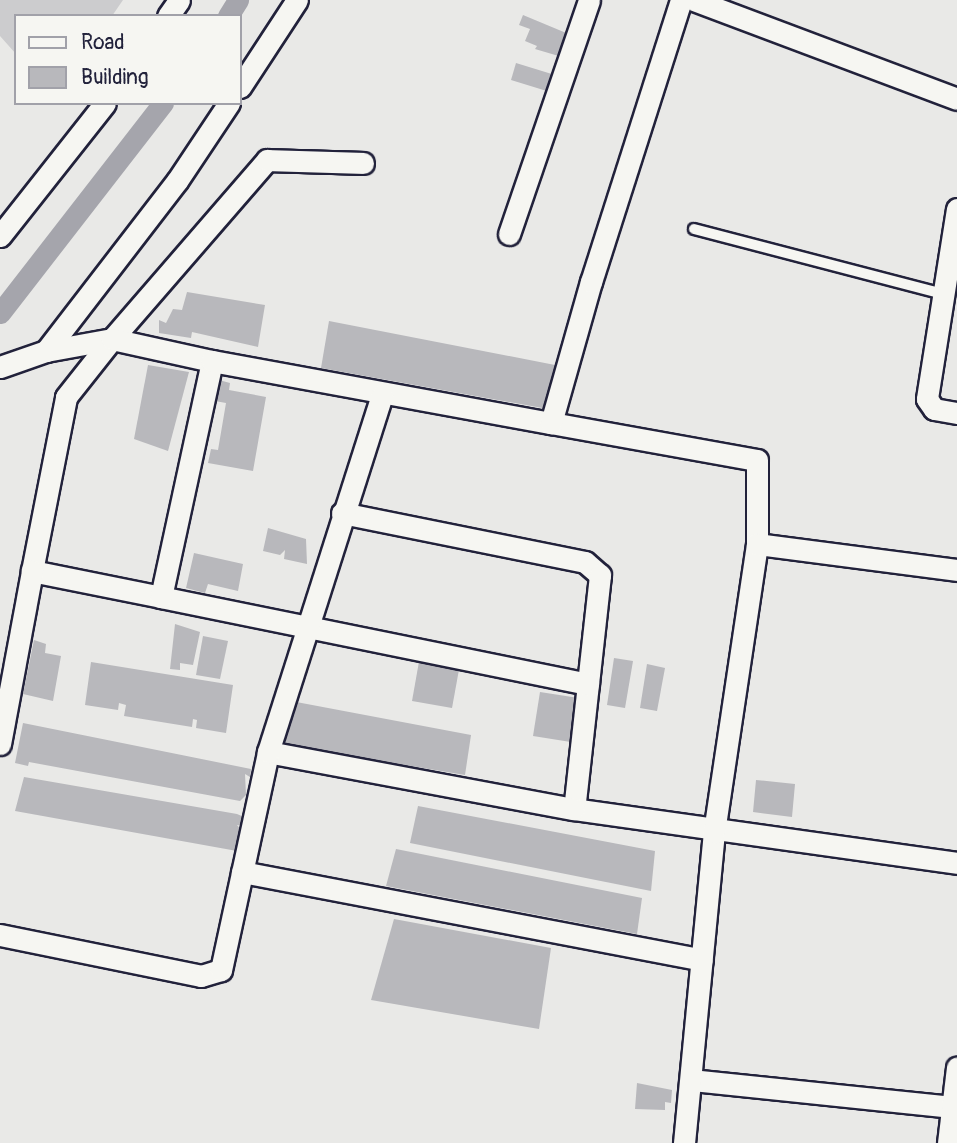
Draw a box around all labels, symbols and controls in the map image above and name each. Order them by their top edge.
legend [14,14,242,105]
text: Road [81,29,125,56]
text: Building [81,64,148,91]

